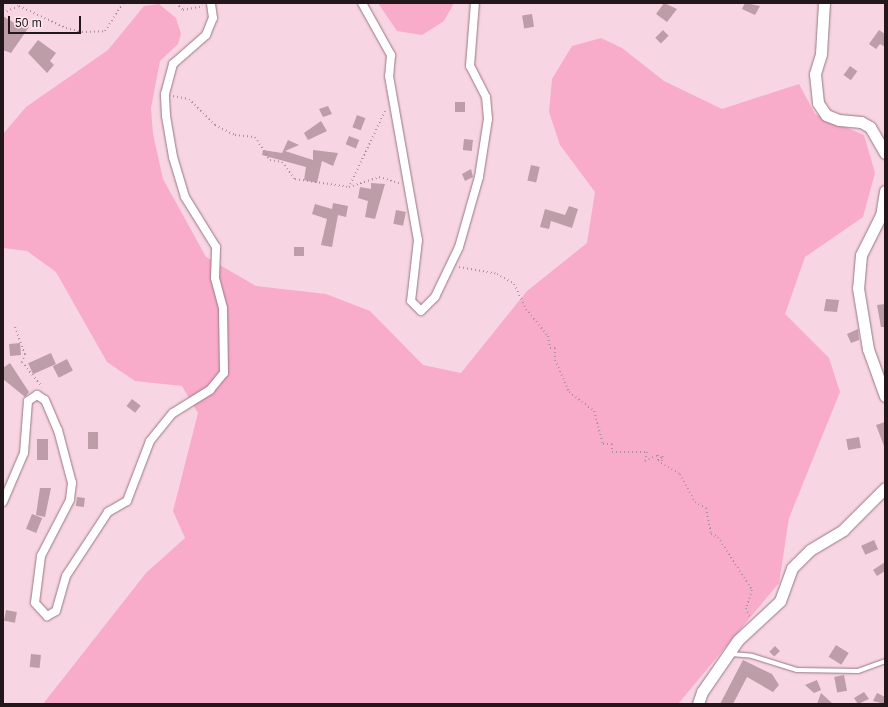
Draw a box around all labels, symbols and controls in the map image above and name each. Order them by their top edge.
scale bar [10,8,83,34]
text: 50 m [15,16,42,30]

